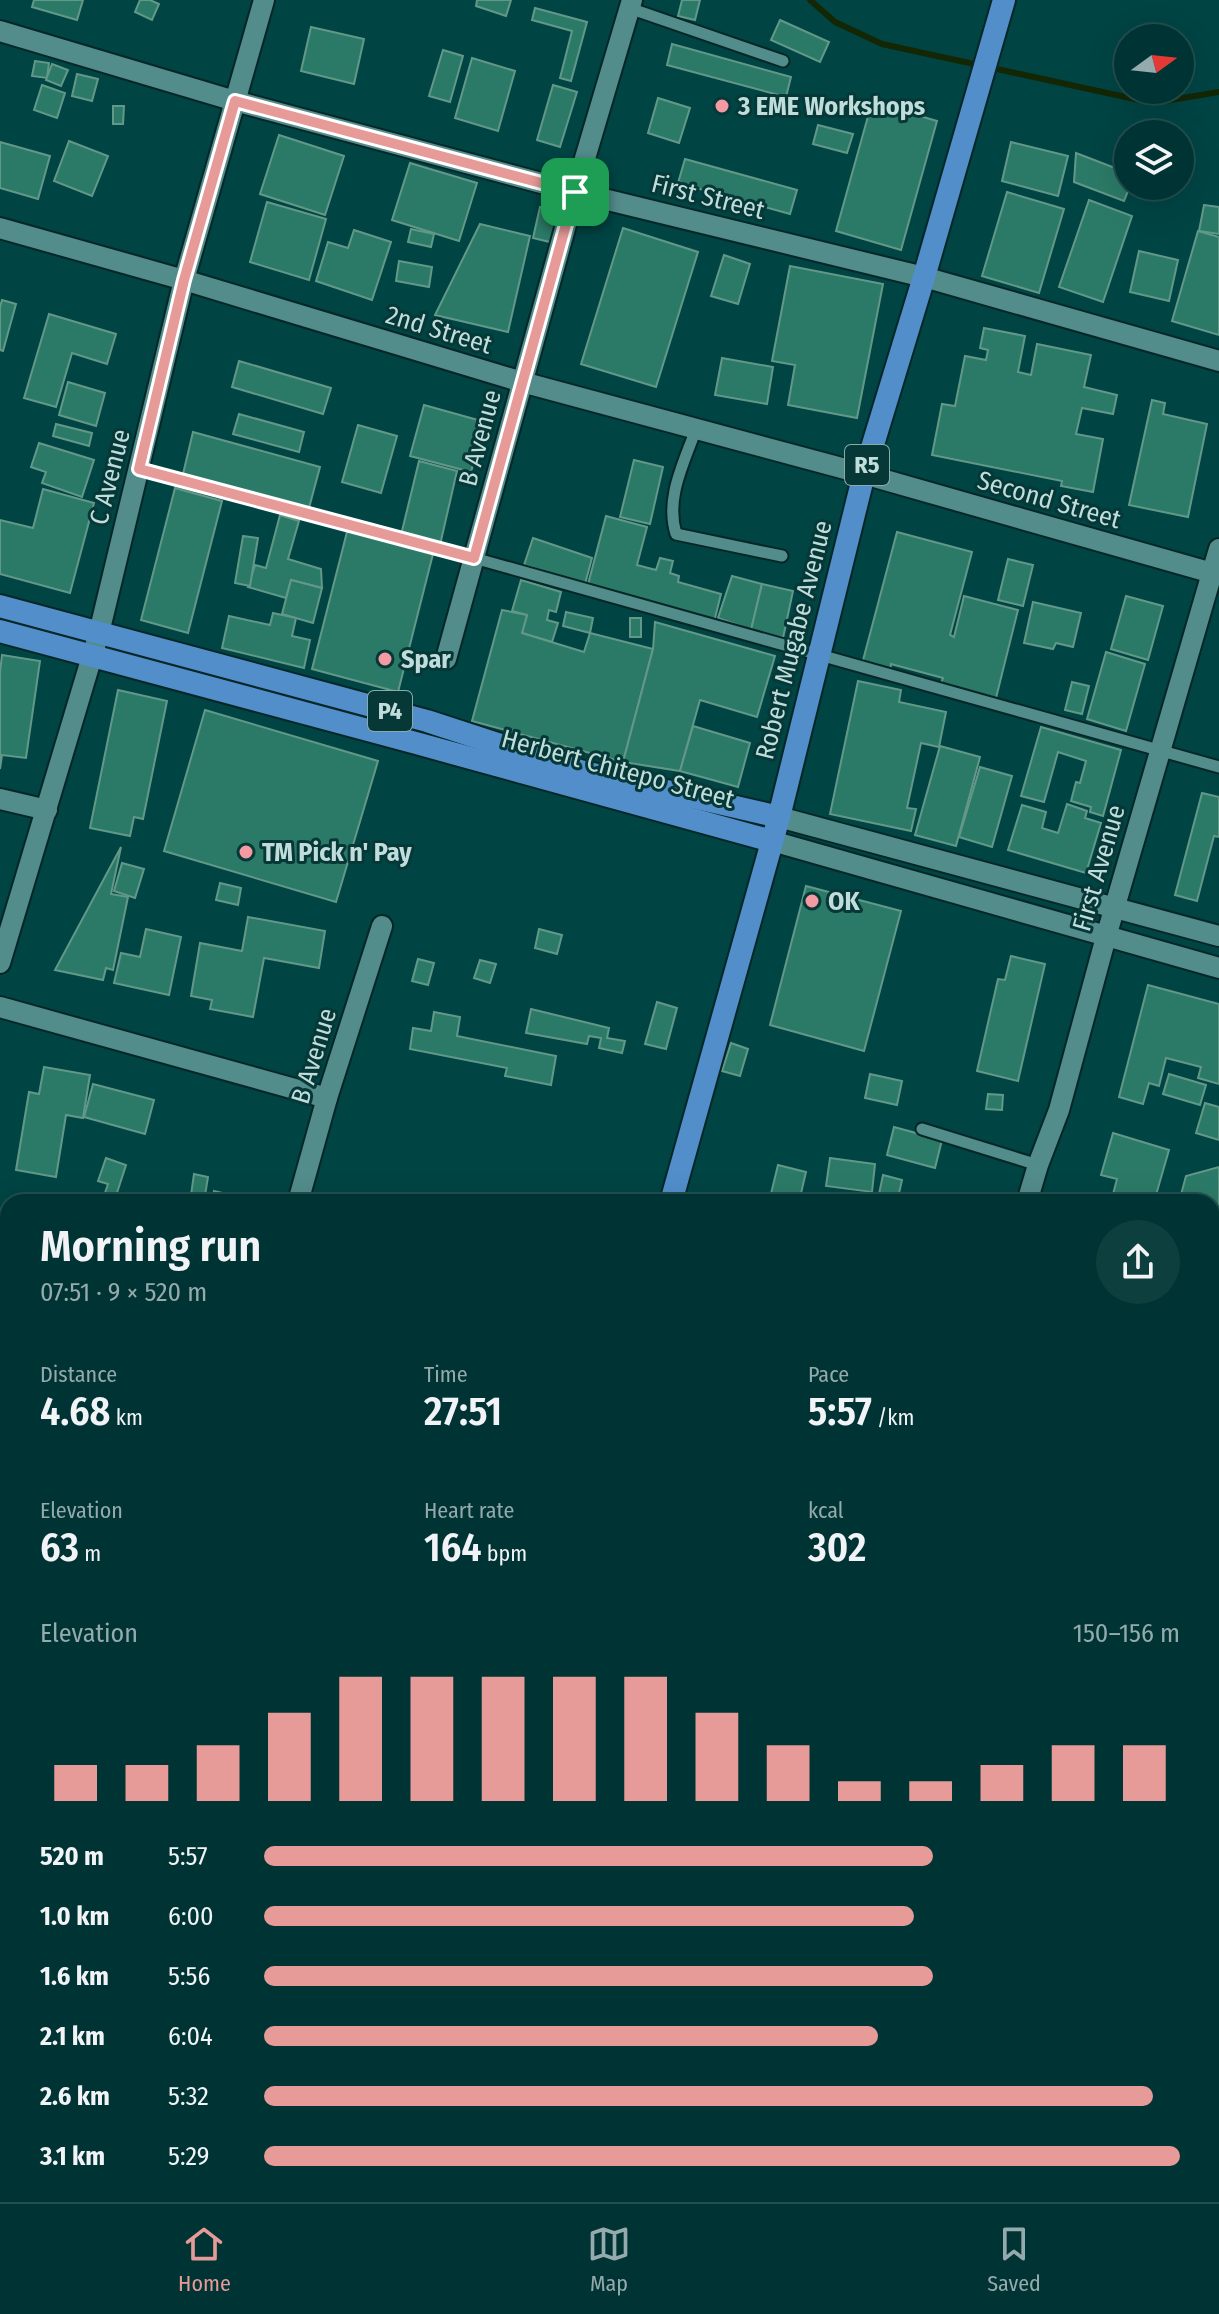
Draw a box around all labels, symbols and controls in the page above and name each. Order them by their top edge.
north arrow [1114,24,1194,104]
map controls [1114,24,1194,200]
place label: 3 EME Workshops [737,91,925,122]
marker: 3 EME Workshops [713,97,731,115]
button: layers [1114,120,1194,200]
pin [541,158,609,226]
street label: First Street [648,168,768,226]
icon: arrive [553,170,597,214]
street label: 2nd Street [382,299,496,361]
street label: B Avenue [452,386,508,490]
street label: C Avenue [83,426,137,528]
road number: R5 [845,445,889,485]
street label: Second Street [974,465,1125,535]
street label: Robert Mugabe Avenue [749,517,839,763]
place label: Spar [401,644,451,675]
marker: Spar [376,650,394,668]
road number: P4 [368,691,412,731]
street label: Herbert Chitepo Street [498,723,738,815]
street label: First Avenue [1066,801,1132,935]
place label: TM Pick n' Pay [262,837,412,868]
marker: TM Pick n' Pay [237,843,255,861]
place label: OK [828,886,860,917]
marker: OK [803,892,821,910]
street label: B Avenue [285,1004,343,1108]
text: Morning run [40,1220,261,1273]
button: share [1096,1220,1180,1304]
text: 07:51 · 9 × 520 m [40,1277,207,1308]
text: Distance [40,1361,117,1388]
text: Time [424,1361,468,1388]
text: Pace [808,1361,849,1388]
text: 4.68 [40,1388,110,1436]
text: 27:51 [424,1388,502,1436]
text: 5:57 [808,1388,872,1436]
text: km [110,1404,143,1431]
text: /km [872,1404,915,1431]
text: Elevation [40,1497,123,1524]
text: Heart rate [424,1497,514,1524]
text: kcal [808,1497,844,1524]
text: 63 [40,1524,79,1572]
text: 164 [424,1524,482,1572]
text: 302 [808,1524,866,1572]
text: m [79,1540,101,1567]
text: bpm [482,1540,527,1567]
text: Elevation [40,1618,138,1649]
text: 150–156 m [1073,1618,1180,1649]
text: 520 m [40,1841,104,1872]
text: 5:57 [168,1841,207,1872]
text: 1.0 km [40,1901,109,1932]
text: 6:00 [168,1901,214,1932]
text: 1.6 km [40,1961,109,1992]
text: 5:56 [168,1961,210,1992]
text: 2.1 km [40,2021,105,2052]
text: 6:04 [168,2021,213,2052]
text: 2.6 km [40,2081,110,2112]
text: 5:32 [168,2081,209,2112]
text: 3.1 km [40,2141,105,2172]
text: 5:29 [168,2141,209,2172]
tab: Home [178,2222,231,2297]
tab: Map [587,2222,631,2297]
tab: Saved [987,2222,1041,2297]

